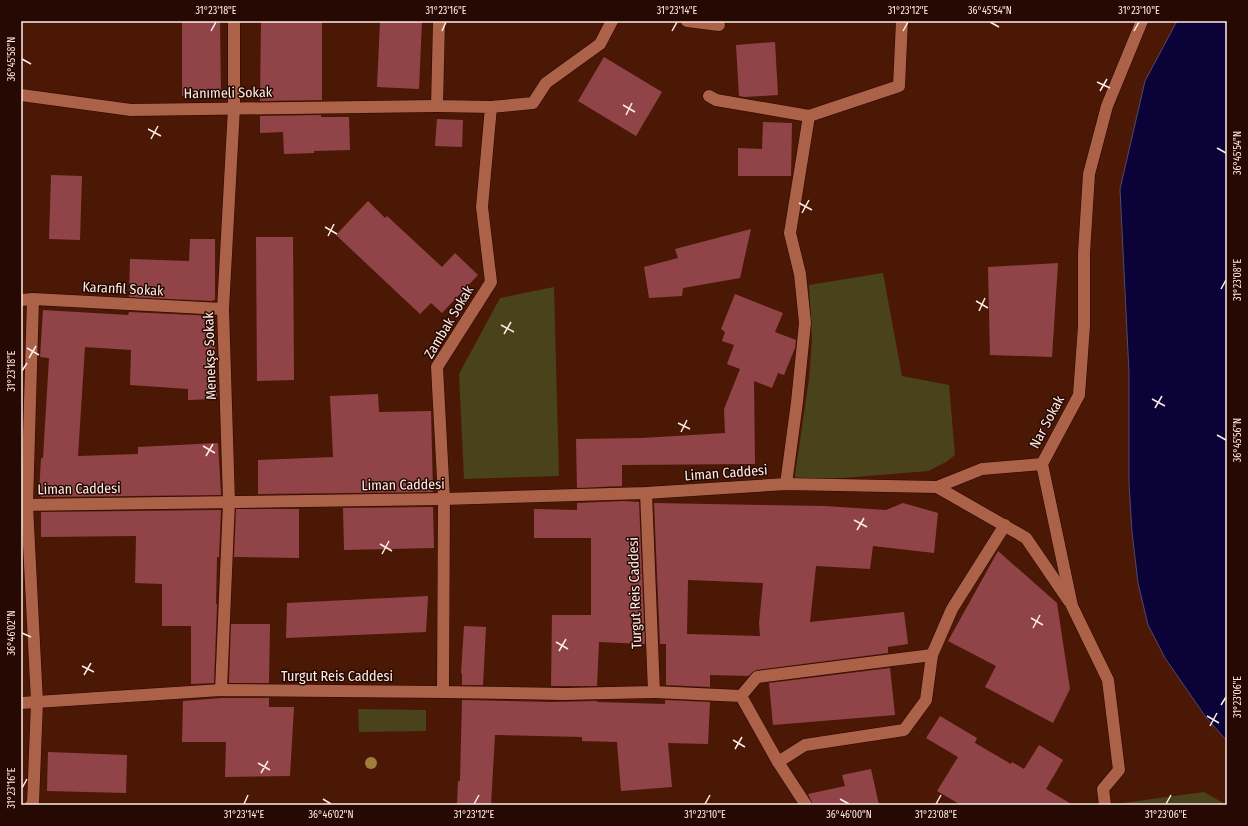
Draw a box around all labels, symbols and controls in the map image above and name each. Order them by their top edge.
text: 31°23'18"E [196,5,237,17]
text: 31°23'16"E [426,5,467,17]
text: 31°23'14"E [657,5,698,17]
text: 31°23'12"E [888,5,929,17]
text: 36°45'54"N [968,5,1012,17]
text: 31°23'10"E [1118,5,1160,17]
text: 36°45'58"N [6,37,18,81]
street label: Hanımeli Sokak [184,84,273,102]
text: 36°45'54"N [1232,131,1244,175]
text: 31°23'08"E [1232,259,1244,301]
street label: Karanfil Sokak [82,278,164,300]
street label: Zambak Sokak [421,282,478,362]
street label: Menekşe Sokak [200,311,220,400]
text: 31°23'18"E [6,350,18,392]
street label: Nar Sokak [1026,392,1068,451]
text: 36°45'56"N [1232,418,1244,462]
street label: Liman Caddesi [684,462,768,484]
street label: Liman Caddesi [361,476,445,494]
street label: Liman Caddesi [37,480,121,498]
street label: Turgut Reis Caddesi [625,537,645,649]
text: 36°46'02"N [6,611,18,655]
street label: Turgut Reis Caddesi [281,668,393,685]
text: 31°23'06"E [1232,676,1244,718]
text: 31°23'16"E [6,767,18,808]
text: 31°23'14"E [224,809,265,821]
text: 36°46'02"N [309,809,353,821]
text: 31°23'12"E [454,809,495,821]
text: 31°23'10"E [684,809,726,821]
text: 36°46'00"N [826,809,872,821]
text: 31°23'08"E [915,809,957,821]
text: 31°23'06"E [1145,809,1187,821]

